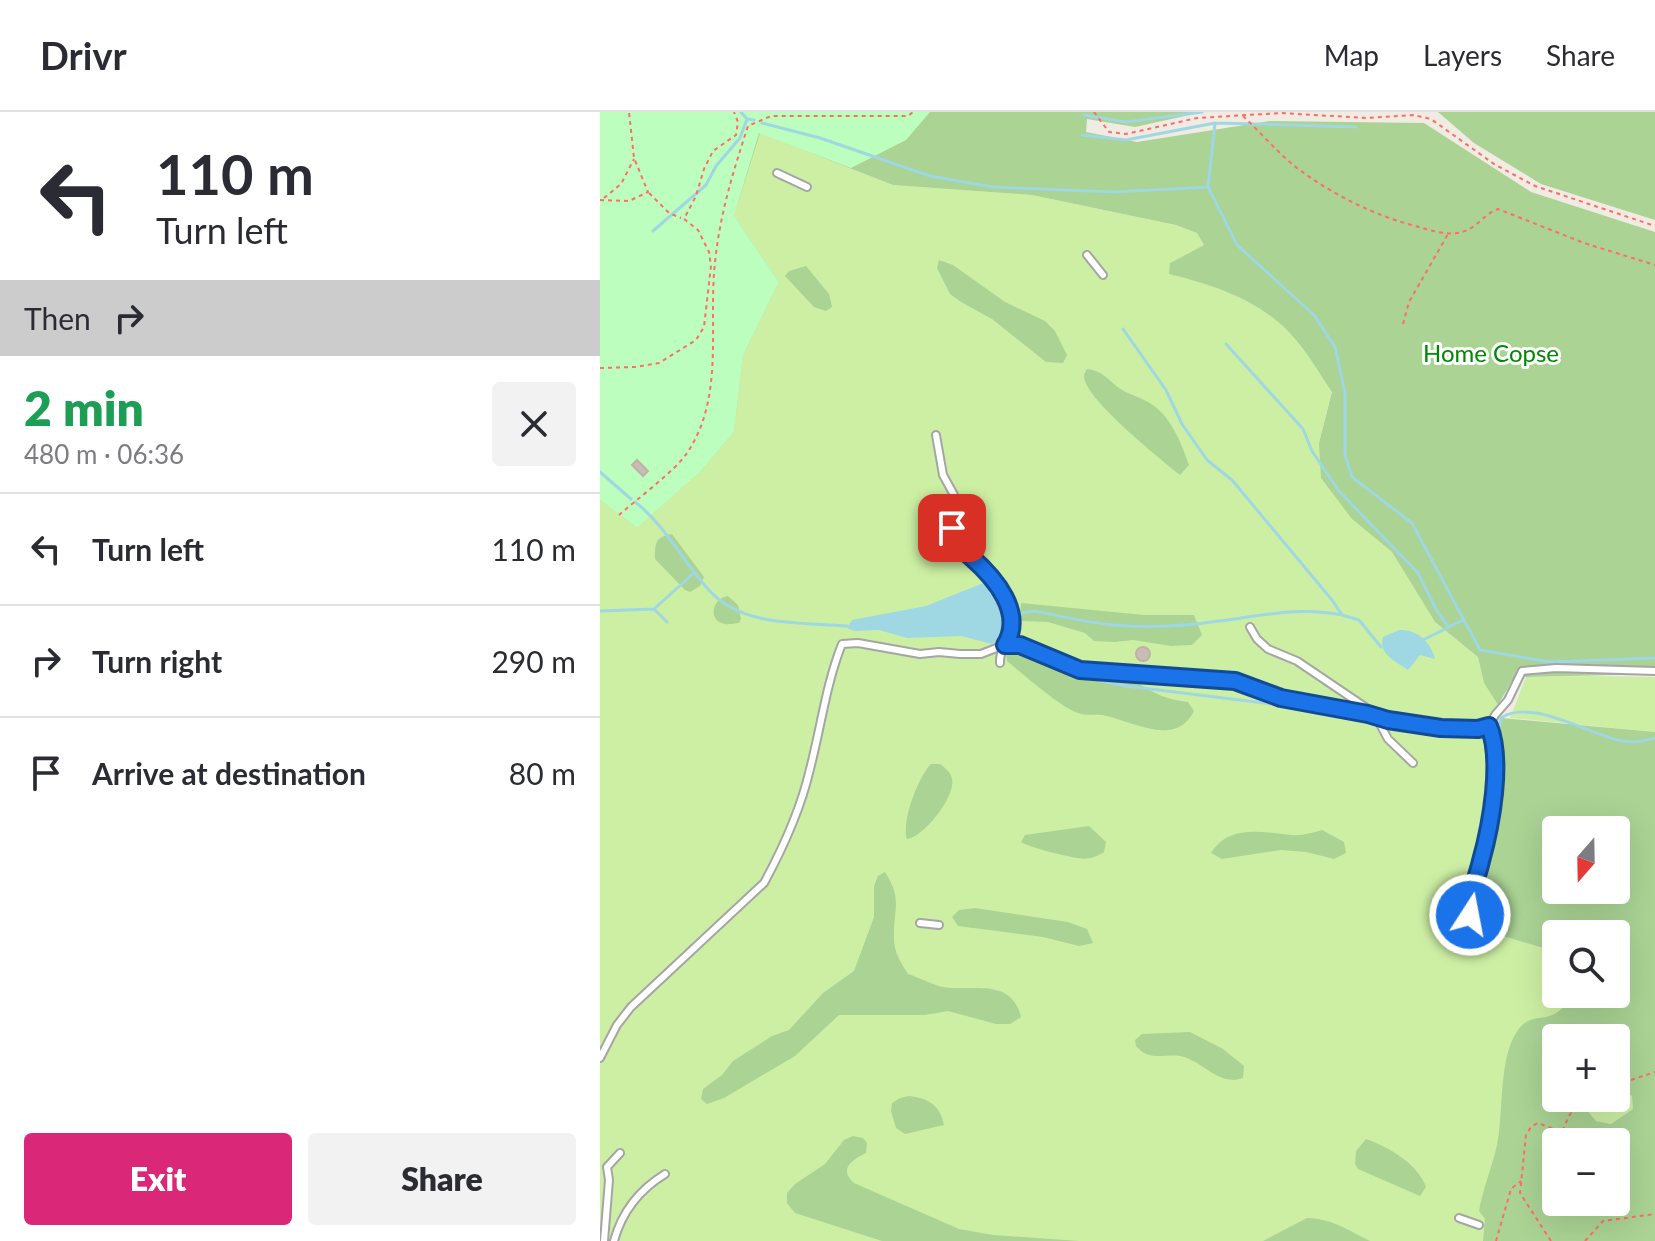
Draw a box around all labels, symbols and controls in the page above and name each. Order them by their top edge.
text: Drivr [40,32,127,78]
text: Map [1324,38,1379,72]
text: Layers [1423,38,1502,72]
text: Share [1546,38,1615,72]
text: 110 m [156,140,314,207]
icon: left [24,144,128,248]
text: Turn left [156,208,288,252]
icon: right [107,296,151,340]
text: Then [24,300,91,336]
park label: Home Copse [1423,338,1559,367]
text: 2 min [24,379,144,436]
button: close [492,382,576,466]
text: 480 m · 06:36 [24,438,184,470]
pin [918,494,986,562]
icon: arrive [930,506,974,550]
icon: left [24,527,68,571]
text: Turn left [92,531,204,567]
text: 110 m [491,531,576,567]
icon: right [24,639,68,683]
text: Turn right [92,643,222,679]
text: 290 m [491,643,576,679]
icon: arrive [24,751,68,795]
text: Arrive at destination [92,755,366,791]
text: 80 m [509,755,576,791]
north arrow [1542,816,1630,904]
map controls [1542,816,1630,1216]
position arrow [1428,873,1512,957]
button: search [1542,920,1630,1008]
button: + [1542,1024,1630,1112]
button: − [1542,1128,1630,1216]
button: Exit [24,1133,292,1225]
button: Share [308,1133,576,1225]

